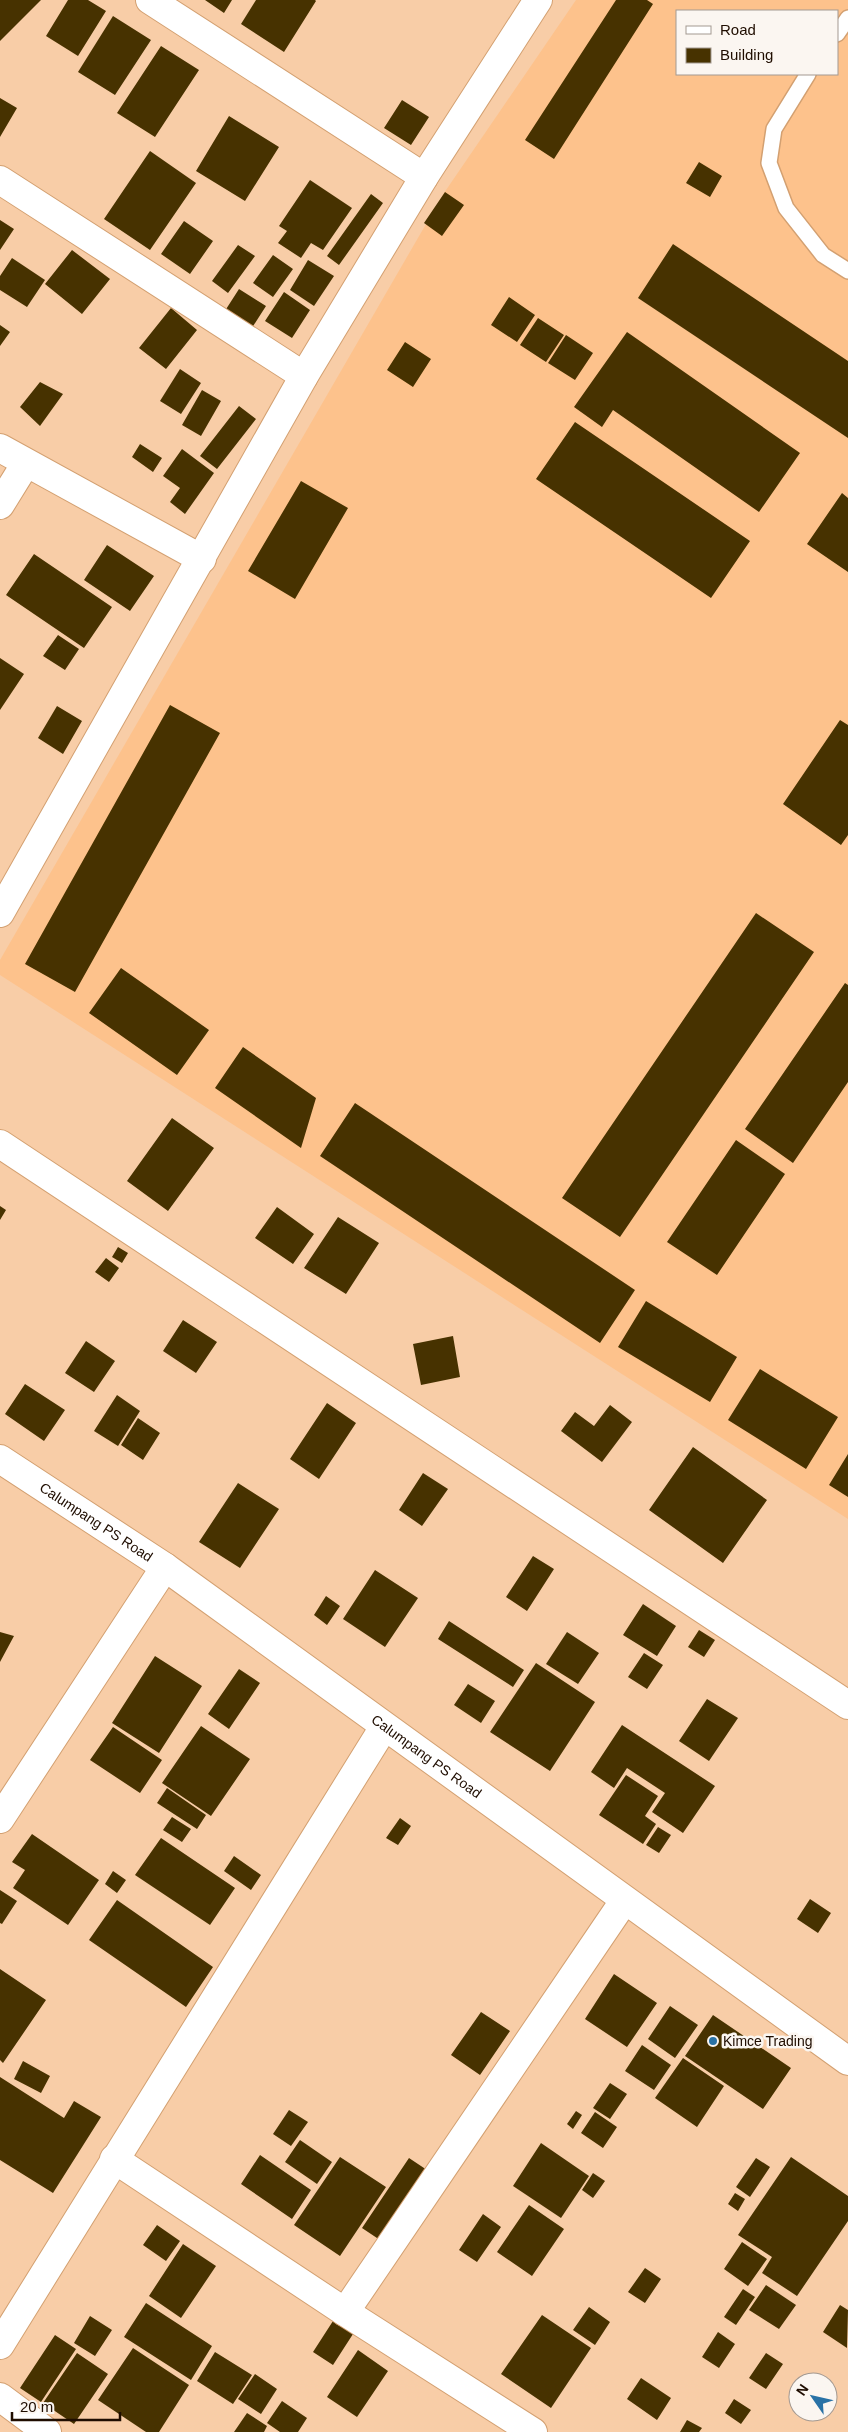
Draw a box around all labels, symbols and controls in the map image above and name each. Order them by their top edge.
legend [676,10,838,75]
text: Road [720,21,756,38]
text: Building [720,46,773,63]
street label: Calumpang PS Road [37,1479,156,1565]
street label: Calumpang PS Road [369,1711,485,1801]
place label: Kimce Trading [723,2033,812,2049]
marker: Kimce Trading [707,2035,719,2047]
north arrow [788,2372,838,2422]
text: N [793,2381,812,2398]
scale bar [12,2390,120,2422]
text: 20 m [20,2398,53,2415]

